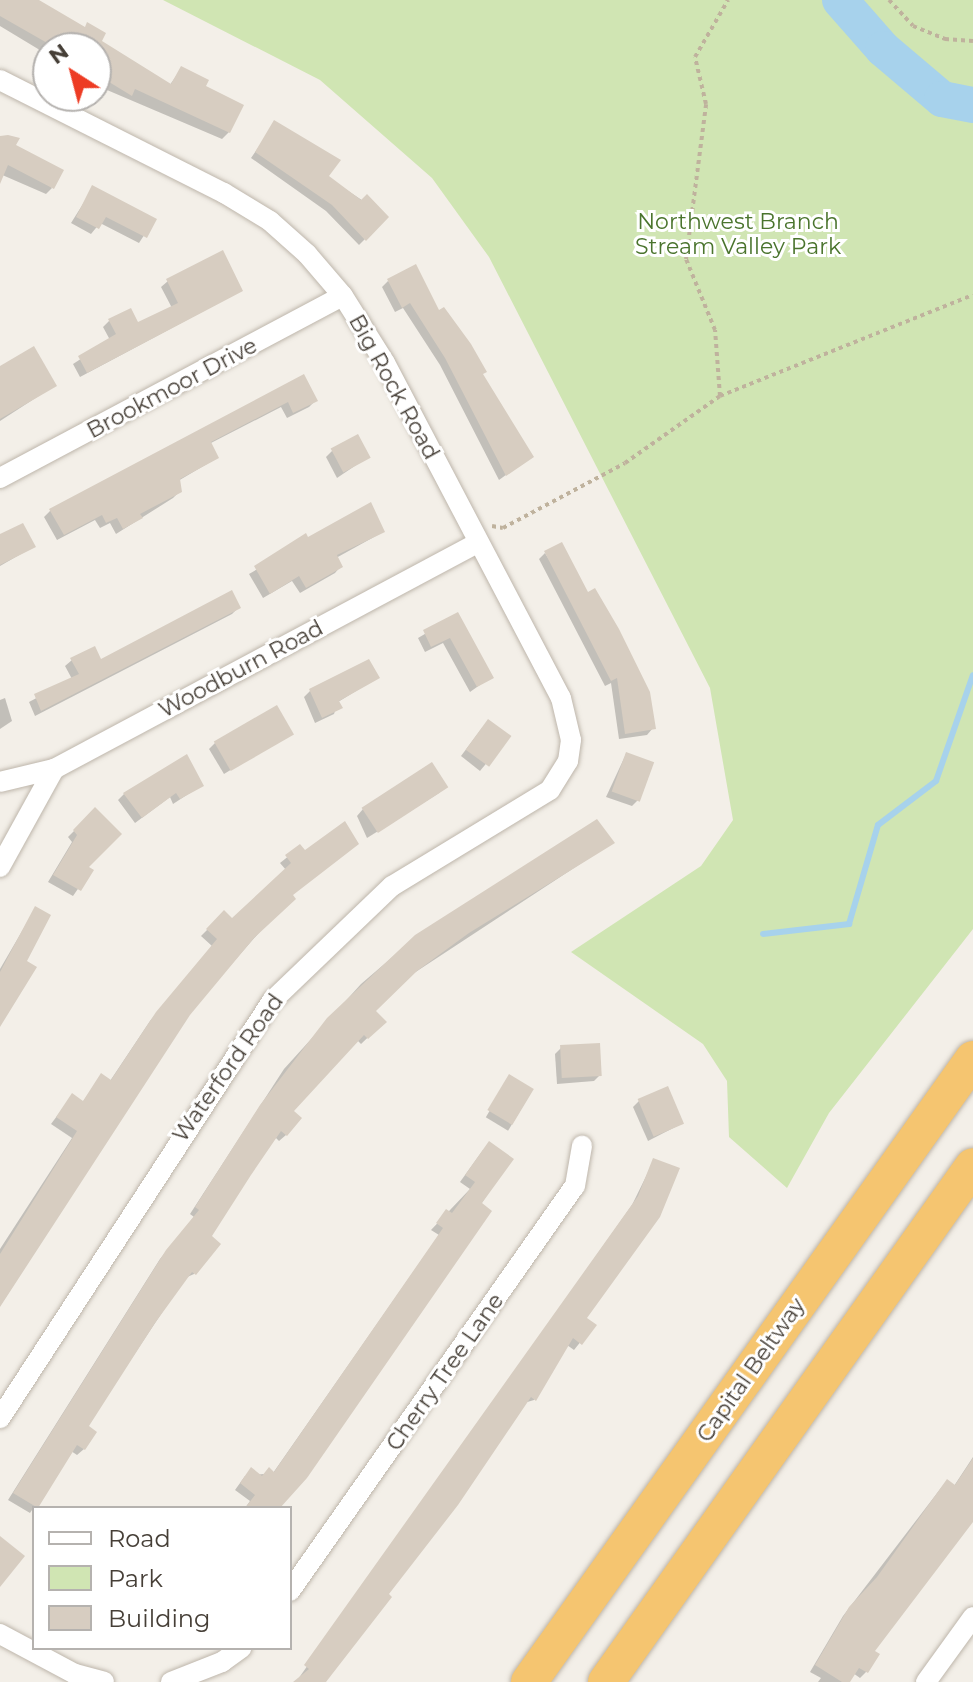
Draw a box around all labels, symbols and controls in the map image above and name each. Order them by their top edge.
north arrow [32,32,112,112]
text: N [44,38,74,70]
park label: Northwest Branch Stream Valley Park [635,208,841,260]
street label: Big Rock Road [343,310,445,464]
street label: Brookmoor Drive [82,332,262,444]
street label: Woodburn Road [154,615,328,723]
street label: Waterford Road [167,989,289,1147]
street label: Cherry Tree Lane [381,1288,509,1456]
street label: Capital Beltway [691,1293,811,1447]
legend [32,1506,292,1650]
text: Road [108,1524,171,1553]
text: Park [108,1564,163,1593]
text: Building [108,1604,211,1633]

